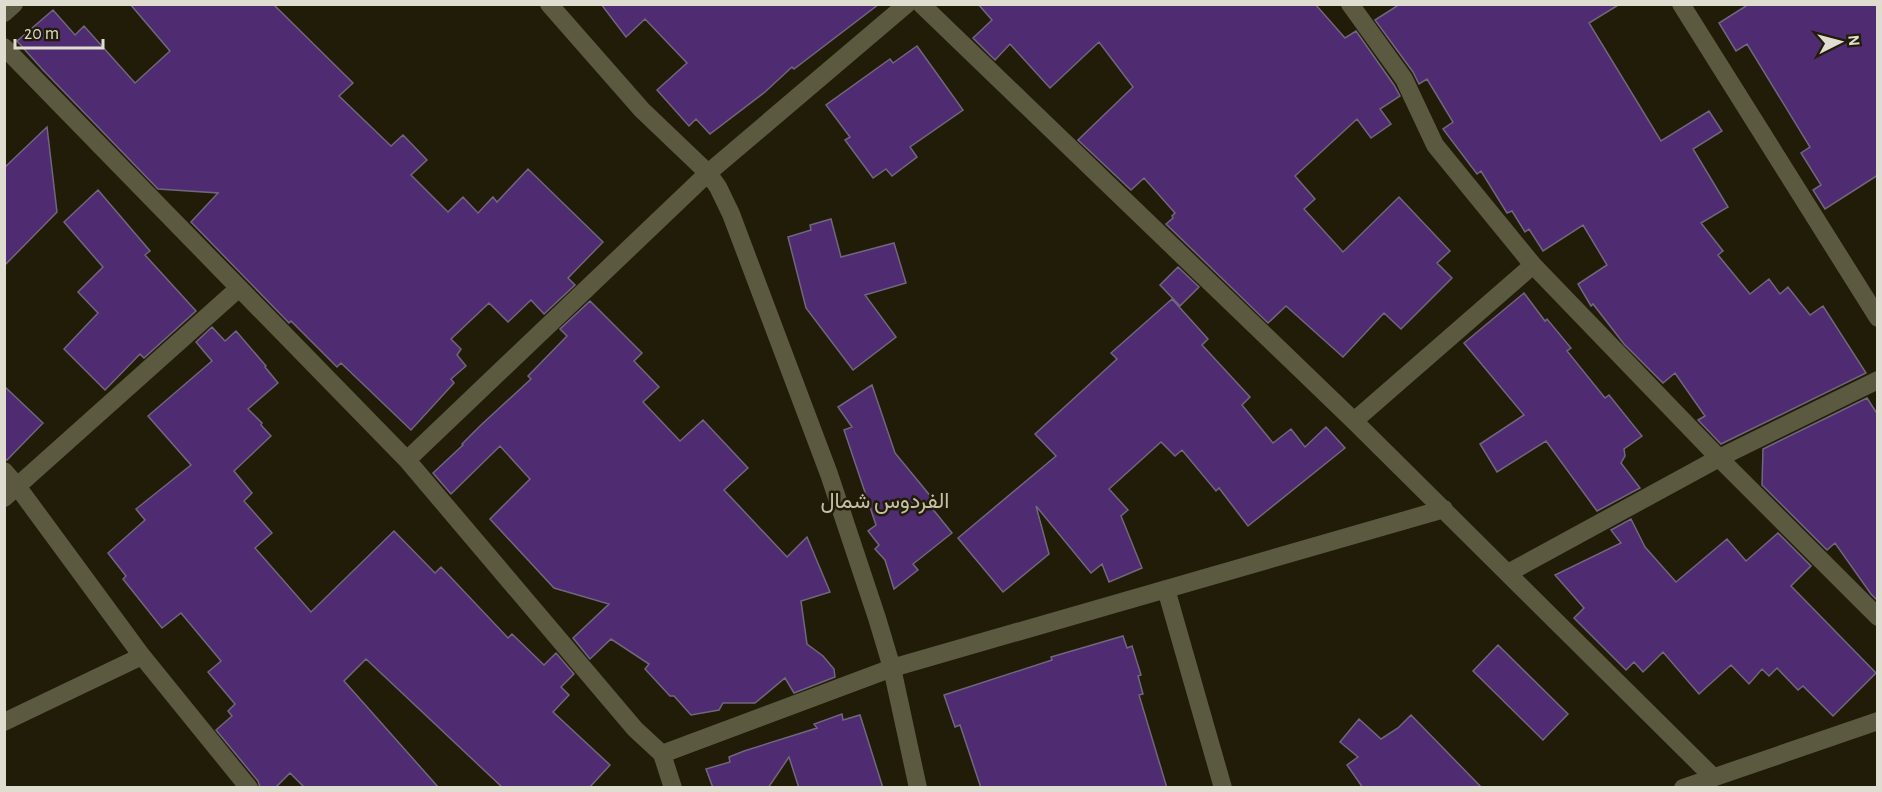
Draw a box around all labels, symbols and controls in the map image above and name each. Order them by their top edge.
scale bar [15,12,104,50]
north arrow [1810,12,1870,72]
text: 20 m [24,25,59,43]
text: N [1845,34,1862,47]
district label: الفردوس شمال [821,490,949,514]

